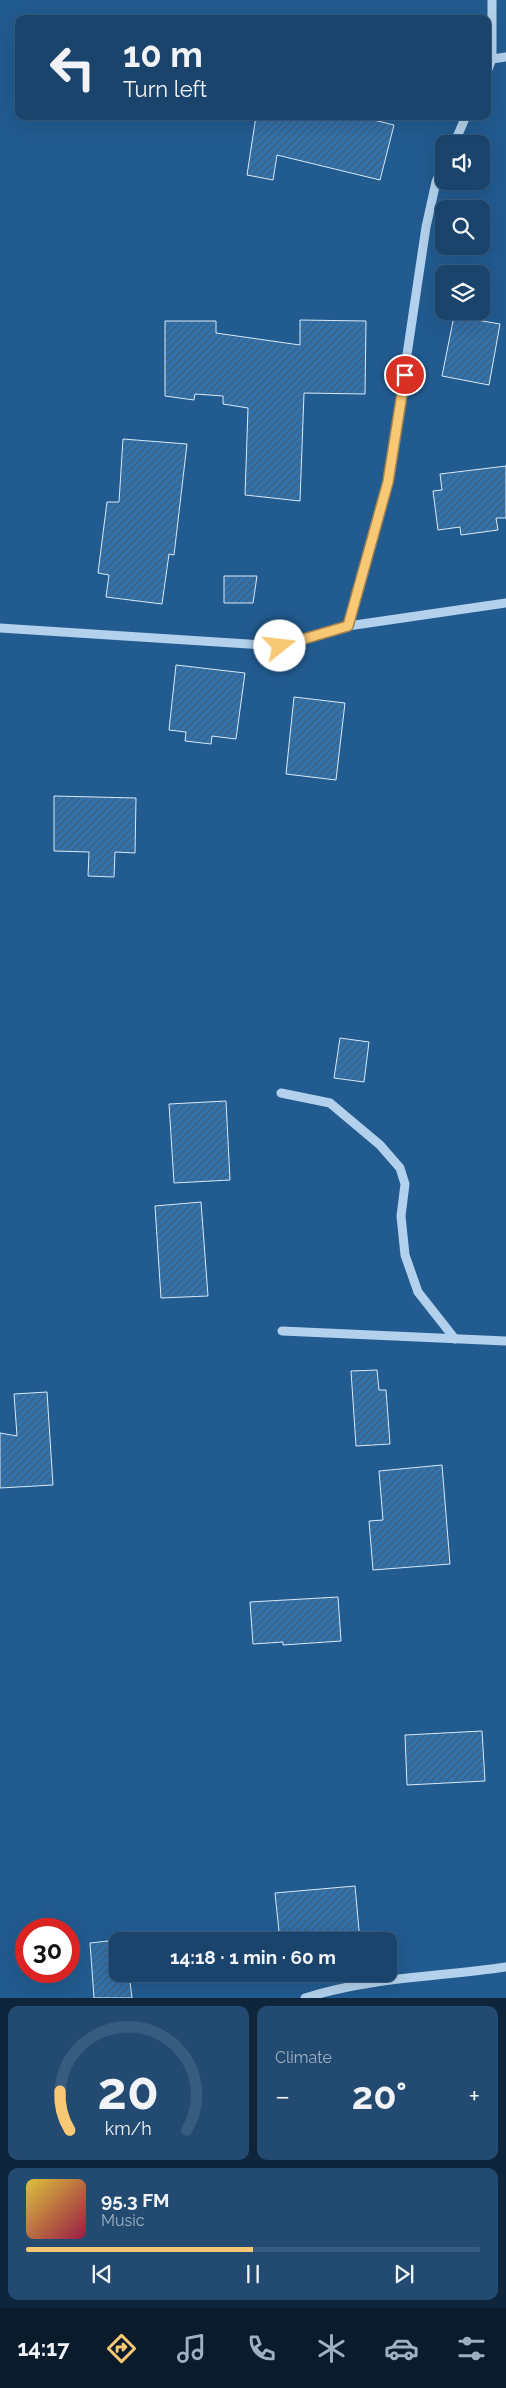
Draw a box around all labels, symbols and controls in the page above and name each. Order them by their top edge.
text: 10 m [123,34,203,75]
icon: left [40,35,105,100]
text: Turn left [123,76,207,102]
map controls [435,135,490,320]
button: sound [435,135,490,190]
button: search [435,200,490,255]
button: layers [435,265,490,320]
pin [384,354,426,396]
icon: arrive [391,361,419,389]
position arrow [253,619,305,671]
speed limit sign: 30 [15,1918,80,1983]
text: 14:18 · 1 min · 60 m [170,1946,336,1968]
text: Climate [275,2048,332,2067]
text: 20 [98,2060,159,2121]
text: 20° [352,2073,407,2118]
text: − [275,2080,290,2113]
text: + [468,2080,480,2113]
text: km/h [105,2118,152,2139]
text: 95.3 FM [101,2189,170,2211]
text: Music [101,2211,145,2230]
icon: previous [88,2260,116,2288]
icon: pause [239,2260,267,2288]
icon: next [390,2260,418,2288]
icon: directions [104,2331,139,2366]
icon: music [174,2331,209,2366]
icon: phone [244,2331,279,2366]
icon: climate [314,2331,349,2366]
icon: car [384,2331,419,2366]
icon: filters [454,2331,489,2366]
text: 14:17 [17,2335,70,2361]

